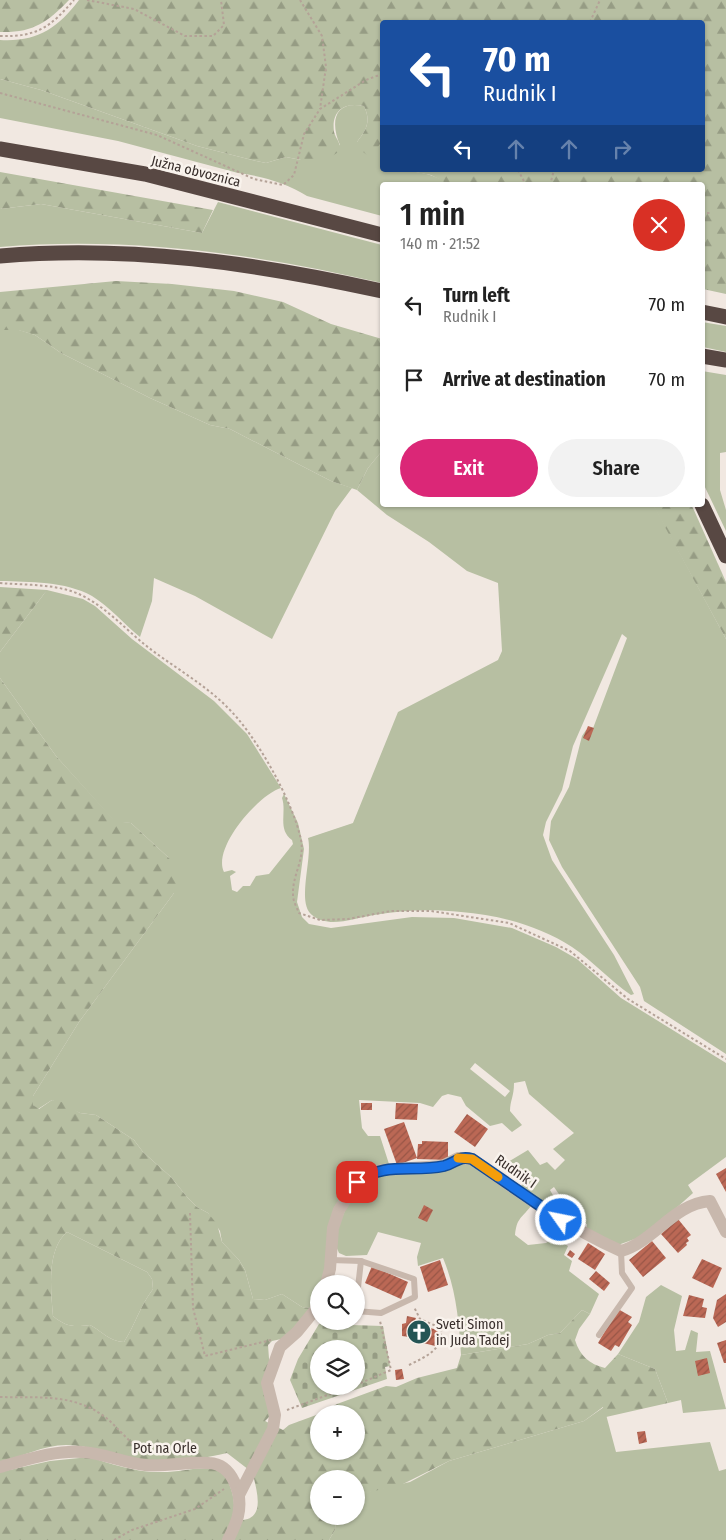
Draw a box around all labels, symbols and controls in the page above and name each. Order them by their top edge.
text: 70 m [483,38,551,80]
icon: left [400,40,465,105]
text: Rudnik I [483,80,557,107]
icon: left [449,135,477,163]
icon: ahead [502,135,530,163]
icon: ahead [555,135,583,163]
icon: right [608,135,636,163]
street label: Južna obvoznica [149,152,242,191]
text: 1 min [400,197,465,233]
button: close [633,199,685,251]
text: 140 m · 21:52 [400,234,480,253]
text: Turn left [443,284,510,307]
icon: left [400,291,428,319]
text: 70 m [649,293,685,316]
text: Rudnik I [443,307,497,326]
icon: arrive [400,366,428,394]
text: Arrive at destination [443,368,606,391]
text: 70 m [649,368,685,391]
button: Exit [400,439,538,497]
button: Share [548,439,685,497]
street label: Rudnik I [492,1151,540,1192]
pin [336,1161,378,1203]
icon: arrive [343,1168,371,1196]
position arrow [534,1193,586,1245]
map controls [310,1275,365,1525]
button: search [310,1275,365,1330]
place label: Sveti Simon in Juda Tadej [436,1316,510,1349]
church icon: Sveti Simon in Juda Tadej [406,1319,432,1345]
button: layers [310,1340,365,1395]
button: + [310,1405,365,1460]
street label: Pot na Orle [133,1440,197,1457]
button: − [310,1470,365,1525]

